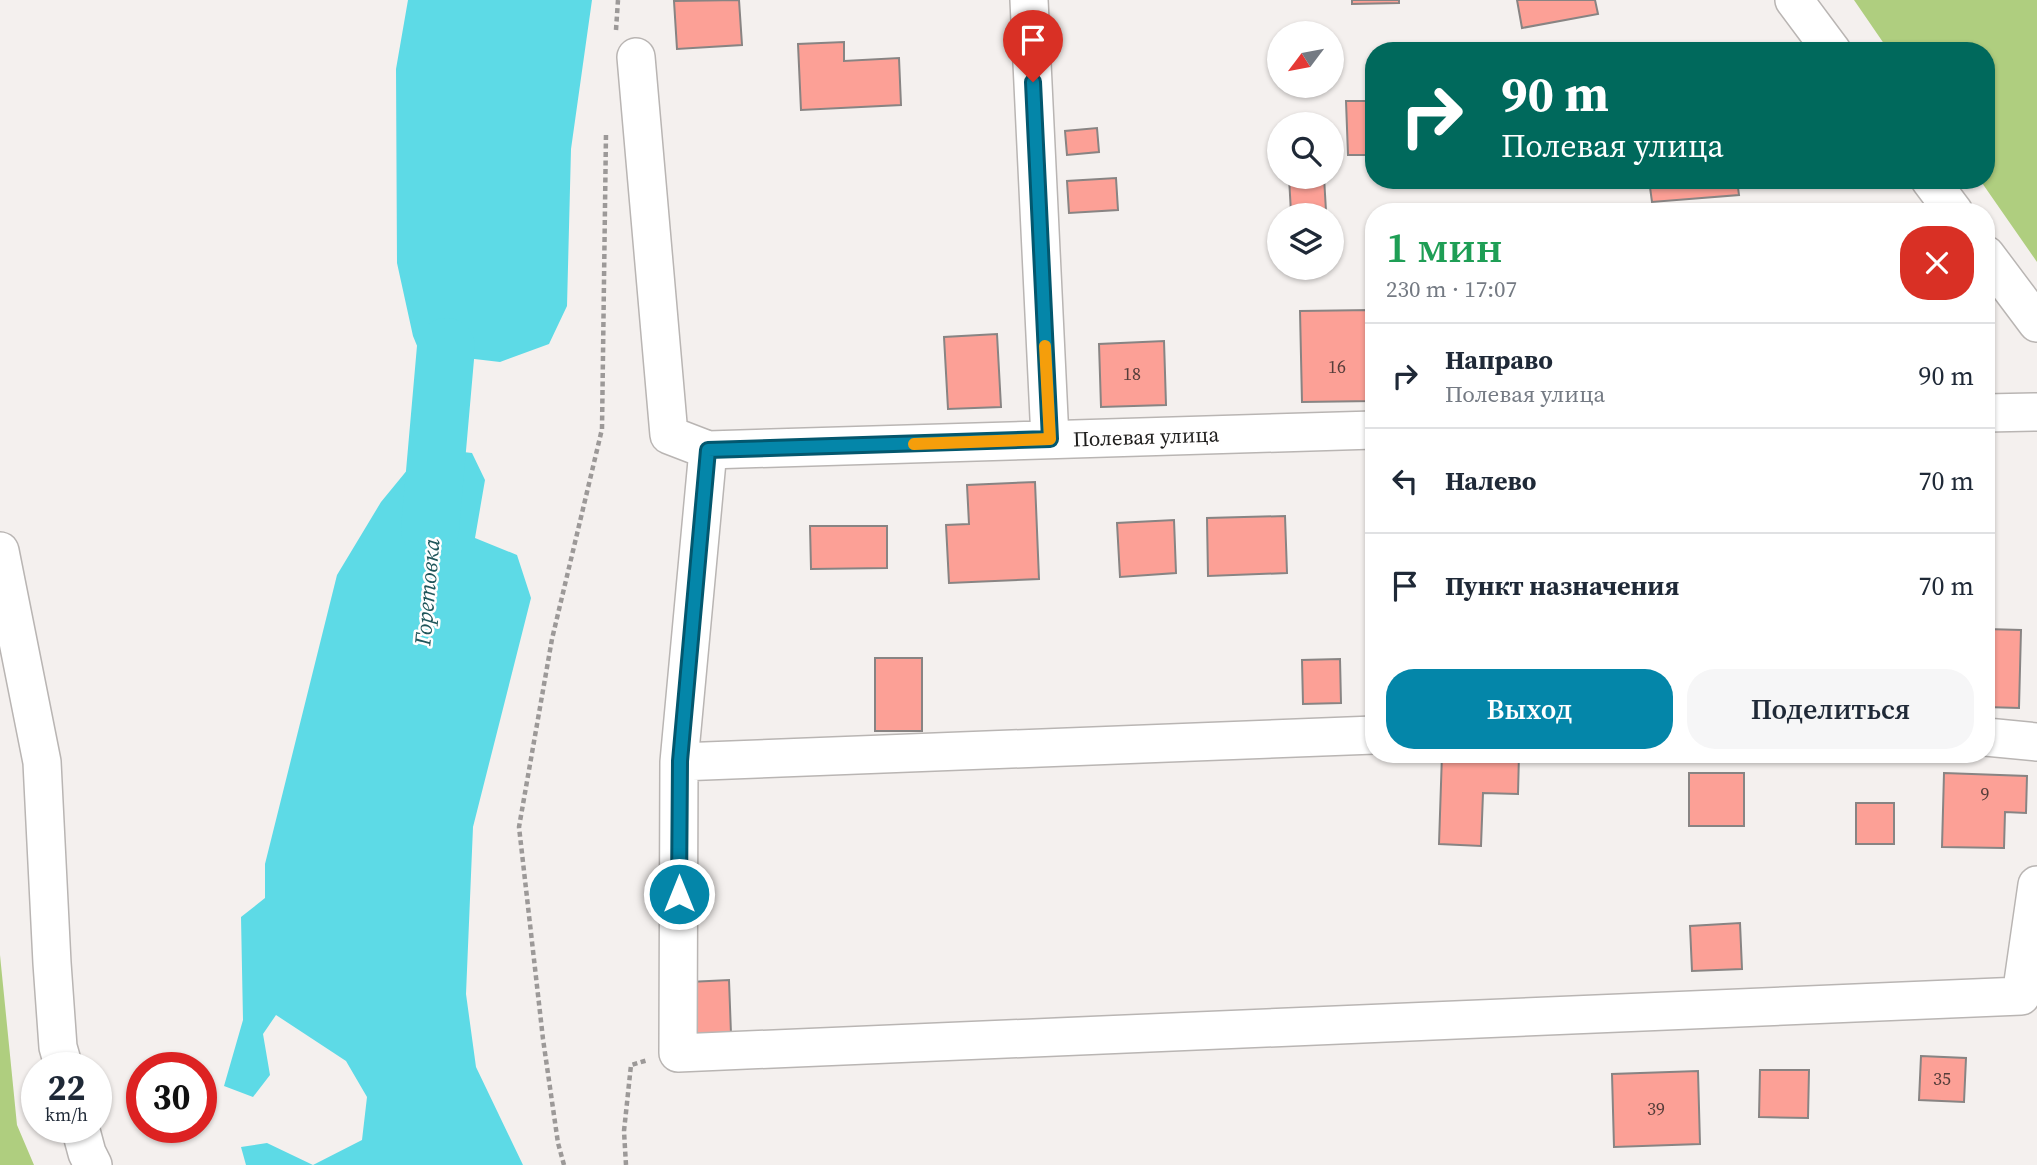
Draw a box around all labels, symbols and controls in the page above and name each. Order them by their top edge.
pin [1003,10,1063,82]
icon: arrive [1014,21,1052,59]
north arrow [1267,21,1344,98]
map controls [1267,21,1344,280]
text: 90 m [1501,60,1609,127]
icon: right [1386,70,1477,161]
button: search [1267,112,1344,189]
text: Полевая улица [1501,124,1724,168]
button: layers [1267,203,1344,280]
text: 1 мин [1386,218,1503,276]
button: close [1900,226,1974,300]
text: 230 m · 17:07 [1386,273,1517,305]
text: Направо [1445,342,1553,378]
house number: 16 [1328,354,1346,379]
icon: right [1386,357,1424,395]
text: 90 m [1919,358,1974,394]
house number: 18 [1123,361,1141,386]
text: Полевая улица [1445,378,1605,410]
street label: Полевая улица [1072,419,1220,454]
icon: left [1386,462,1424,500]
text: Налево [1445,463,1536,499]
text: 70 m [1919,463,1974,499]
water label: Горетовка [406,537,448,648]
icon: arrive [1386,567,1424,605]
text: Пункт назначения [1445,568,1679,604]
text: 70 m [1919,568,1974,604]
button: Выход [1386,669,1673,749]
button: Поделиться [1687,669,1974,749]
house number: 9 [1981,781,1990,806]
position arrow [642,857,716,931]
speed limit sign: 30 [126,1052,217,1143]
text: 22 [48,1064,85,1112]
house number: 35 [1933,1066,1951,1091]
house number: 39 [1647,1096,1665,1121]
text: km/h [45,1102,88,1127]

